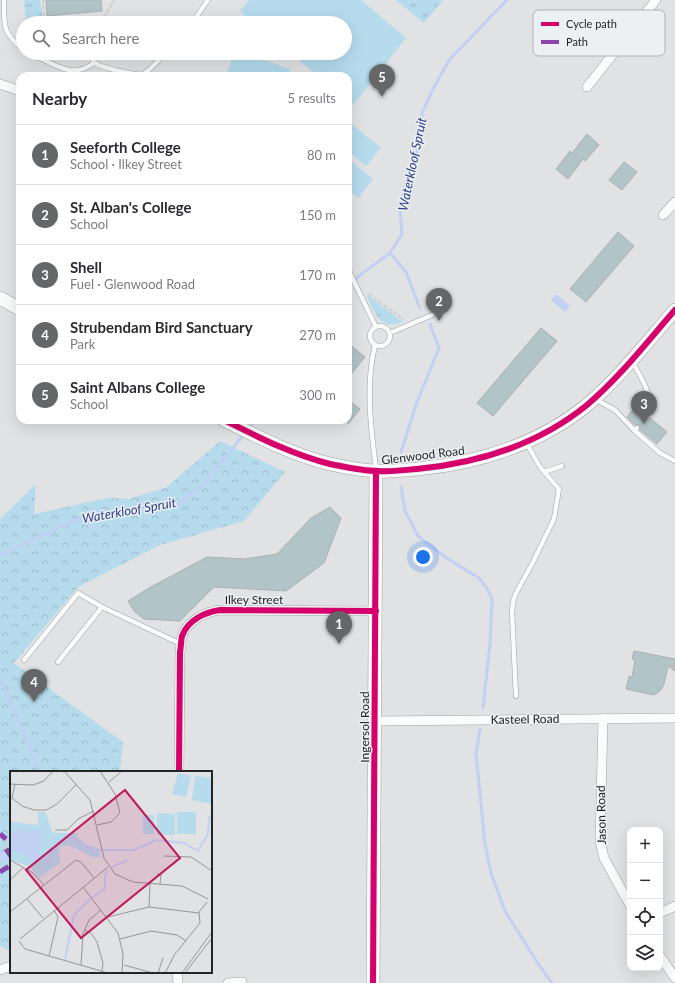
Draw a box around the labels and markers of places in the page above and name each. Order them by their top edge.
pin: 5 [369,64,395,97]
pin: 2 [426,288,452,321]
pin: 3 [631,391,657,424]
pin: 1 [326,611,352,644]
pin: 4 [21,669,47,702]

